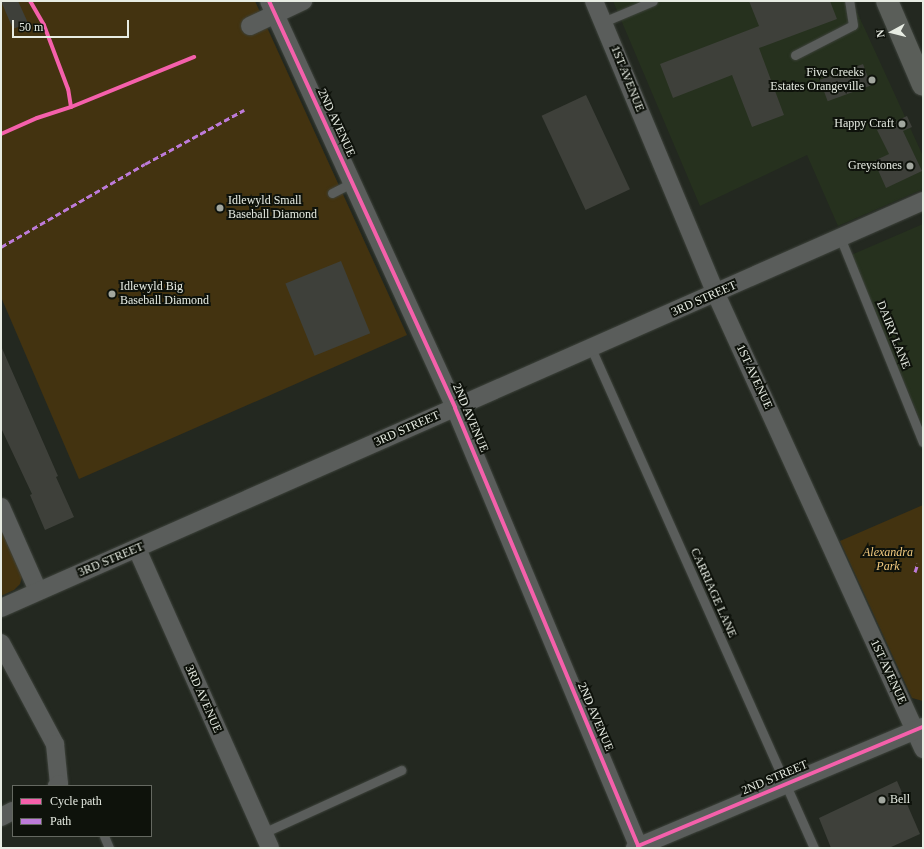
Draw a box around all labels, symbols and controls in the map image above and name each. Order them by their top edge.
scale bar [14,12,131,38]
north arrow [872,12,912,52]
text: 50 m [19,20,43,34]
text: N [874,29,887,38]
street label: 1ST AVENUE [607,43,647,115]
place label: Five Creeks Estates Orangeville [770,66,864,94]
marker: Five Creeks Estates Orangeville [867,75,877,85]
street label: 2ND AVENUE [314,86,358,160]
place label: Happy Craft [834,117,894,131]
marker: Happy Craft [897,119,907,129]
place label: Greystones [848,159,902,173]
marker: Greystones [905,161,915,171]
place label: Idlewyld Small Baseball Diamond [228,194,317,222]
marker: Idlewyld Small Baseball Diamond [215,203,225,213]
street label: 3RD STREET [669,278,739,320]
place label: Idlewyld Big Baseball Diamond [120,280,209,308]
marker: Idlewyld Big Baseball Diamond [107,289,117,299]
street label: DAIRY LANE [873,299,913,371]
street label: 1ST AVENUE [733,342,775,412]
street label: 2ND AVENUE [449,381,491,455]
street label: 3RD STREET [372,408,442,450]
street label: 3RD STREET [76,540,146,580]
street label: CARRIAGE LANE [687,546,739,640]
park label: Alexandra Park [863,546,913,574]
street label: 1ST AVENUE [867,637,909,707]
street label: 3RD AVENUE [181,663,225,735]
street label: 2ND AVENUE [574,680,616,754]
street label: 2ND STREET [740,758,810,798]
legend [12,785,152,837]
place label: Bell [890,793,910,807]
text: Cycle path [50,794,102,808]
marker: Bell [877,795,887,805]
text: Path [50,814,71,828]

